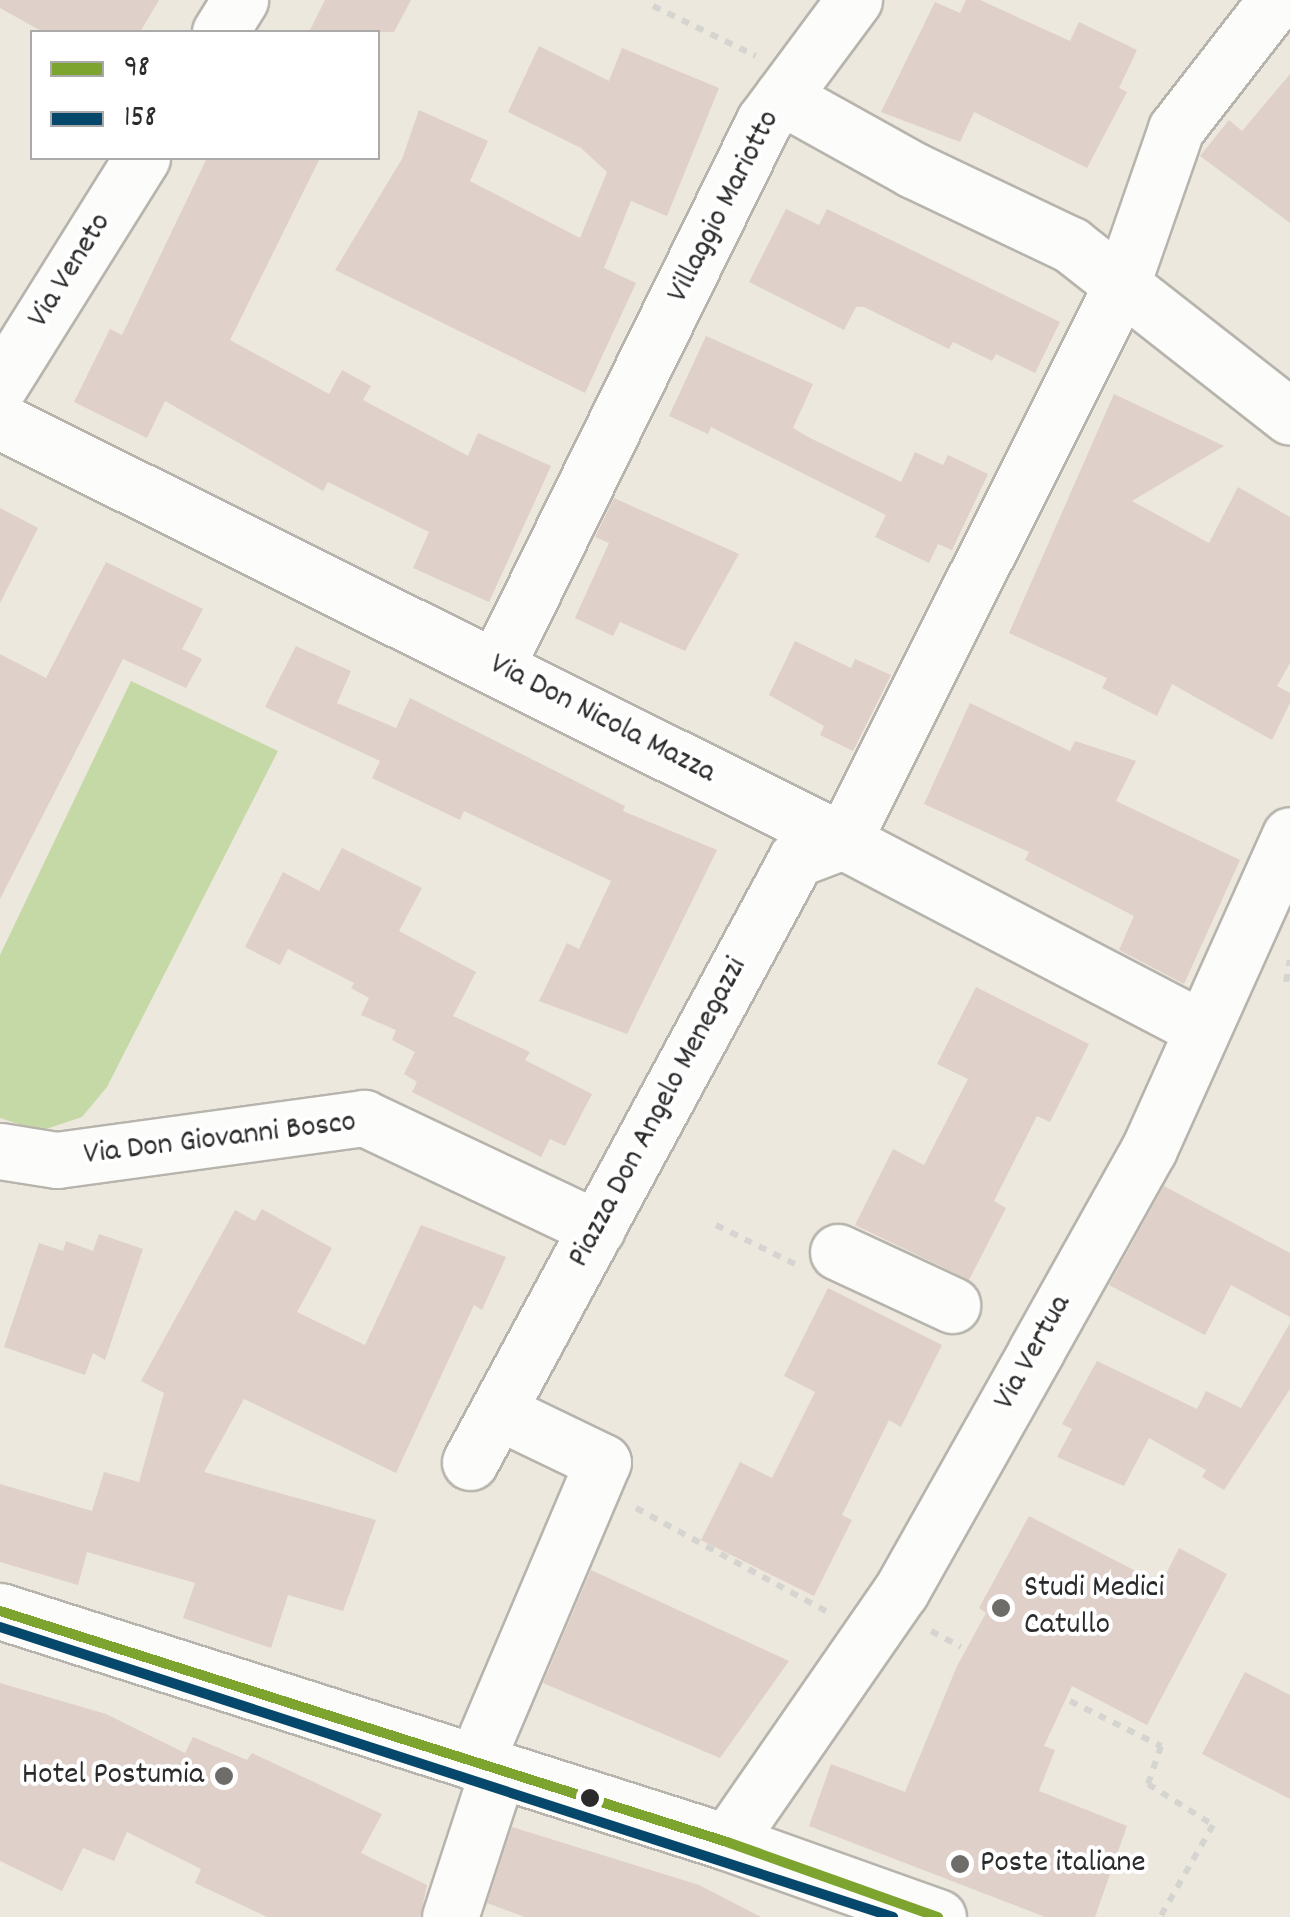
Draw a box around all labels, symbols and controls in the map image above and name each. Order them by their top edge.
legend [30,30,380,160]
text: 98 [124,48,150,91]
text: 158 [124,98,157,141]
street label: Villaggio Mariotto [660,104,790,310]
street label: Via Veneto [21,207,121,335]
street label: Via Don Nicola Mazza [483,647,721,793]
street label: Piazza Don Angelo Menegazzi [561,952,757,1274]
street label: Via Don Giovanni Bosco [82,1104,358,1176]
street label: Via Vertua [987,1289,1081,1417]
place label: Studi Medici Catullo [1024,1571,1164,1646]
marker: Studi Medici Catullo [988,1595,1014,1621]
place label: Hotel Postumia [22,1757,204,1795]
marker: Hotel Postumia [213,1765,235,1787]
unlabelled marker [580,1788,600,1808]
place label: Poste italiane [980,1845,1145,1883]
marker: Poste italiane [949,1853,971,1875]

